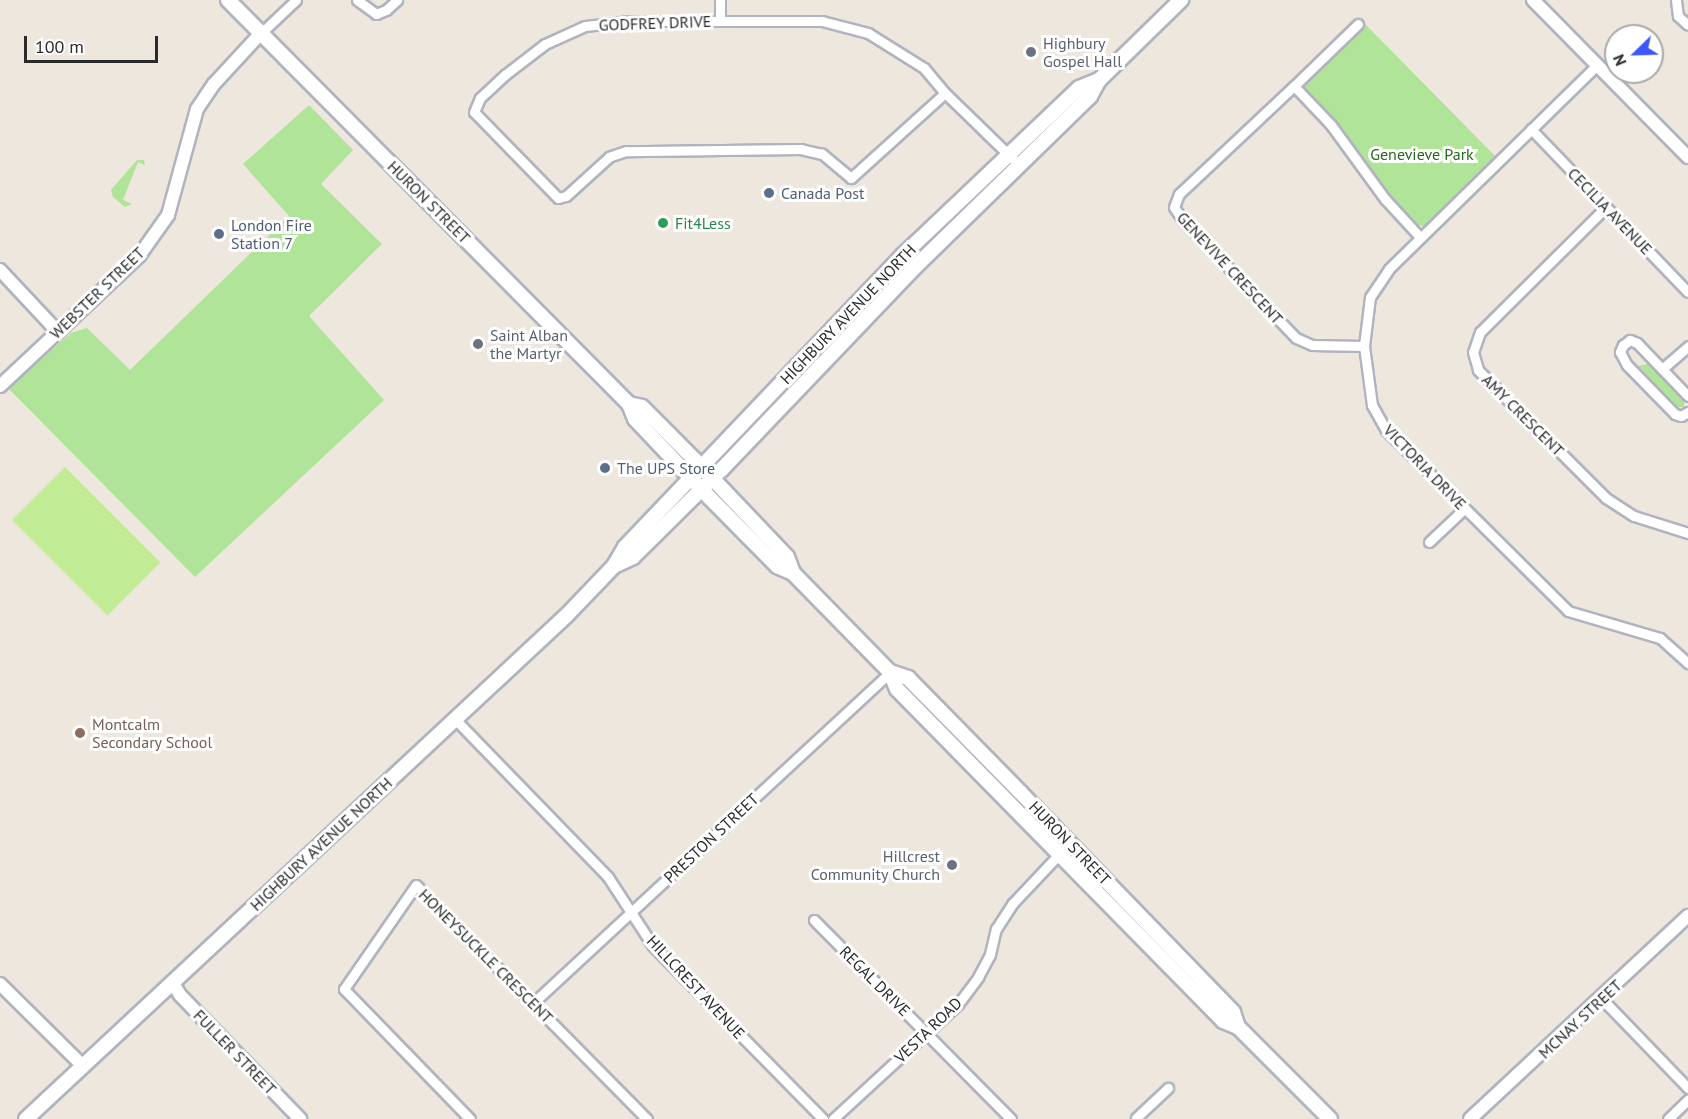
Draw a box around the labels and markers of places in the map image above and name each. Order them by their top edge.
place label: Highbury Gospel Hall [1043,33,1122,71]
marker: Highbury Gospel Hall [1024,45,1038,59]
place label: Canada Post [781,183,864,203]
marker: Canada Post [762,186,776,200]
place label: Fit4Less [675,213,731,233]
place label: London Fire Station 7 [231,215,312,253]
marker: Fit4Less [656,216,670,230]
marker: London Fire Station 7 [212,227,226,241]
place label: Saint Alban the Martyr [490,325,569,363]
marker: Saint Alban the Martyr [471,337,485,351]
place label: The UPS Store [617,458,715,478]
marker: The UPS Store [598,461,612,475]
place label: Montcalm Secondary School [92,714,213,752]
marker: Montcalm Secondary School [73,726,87,740]
place label: Hillcrest Community Church [810,846,940,884]
marker: Hillcrest Community Church [945,858,959,872]

